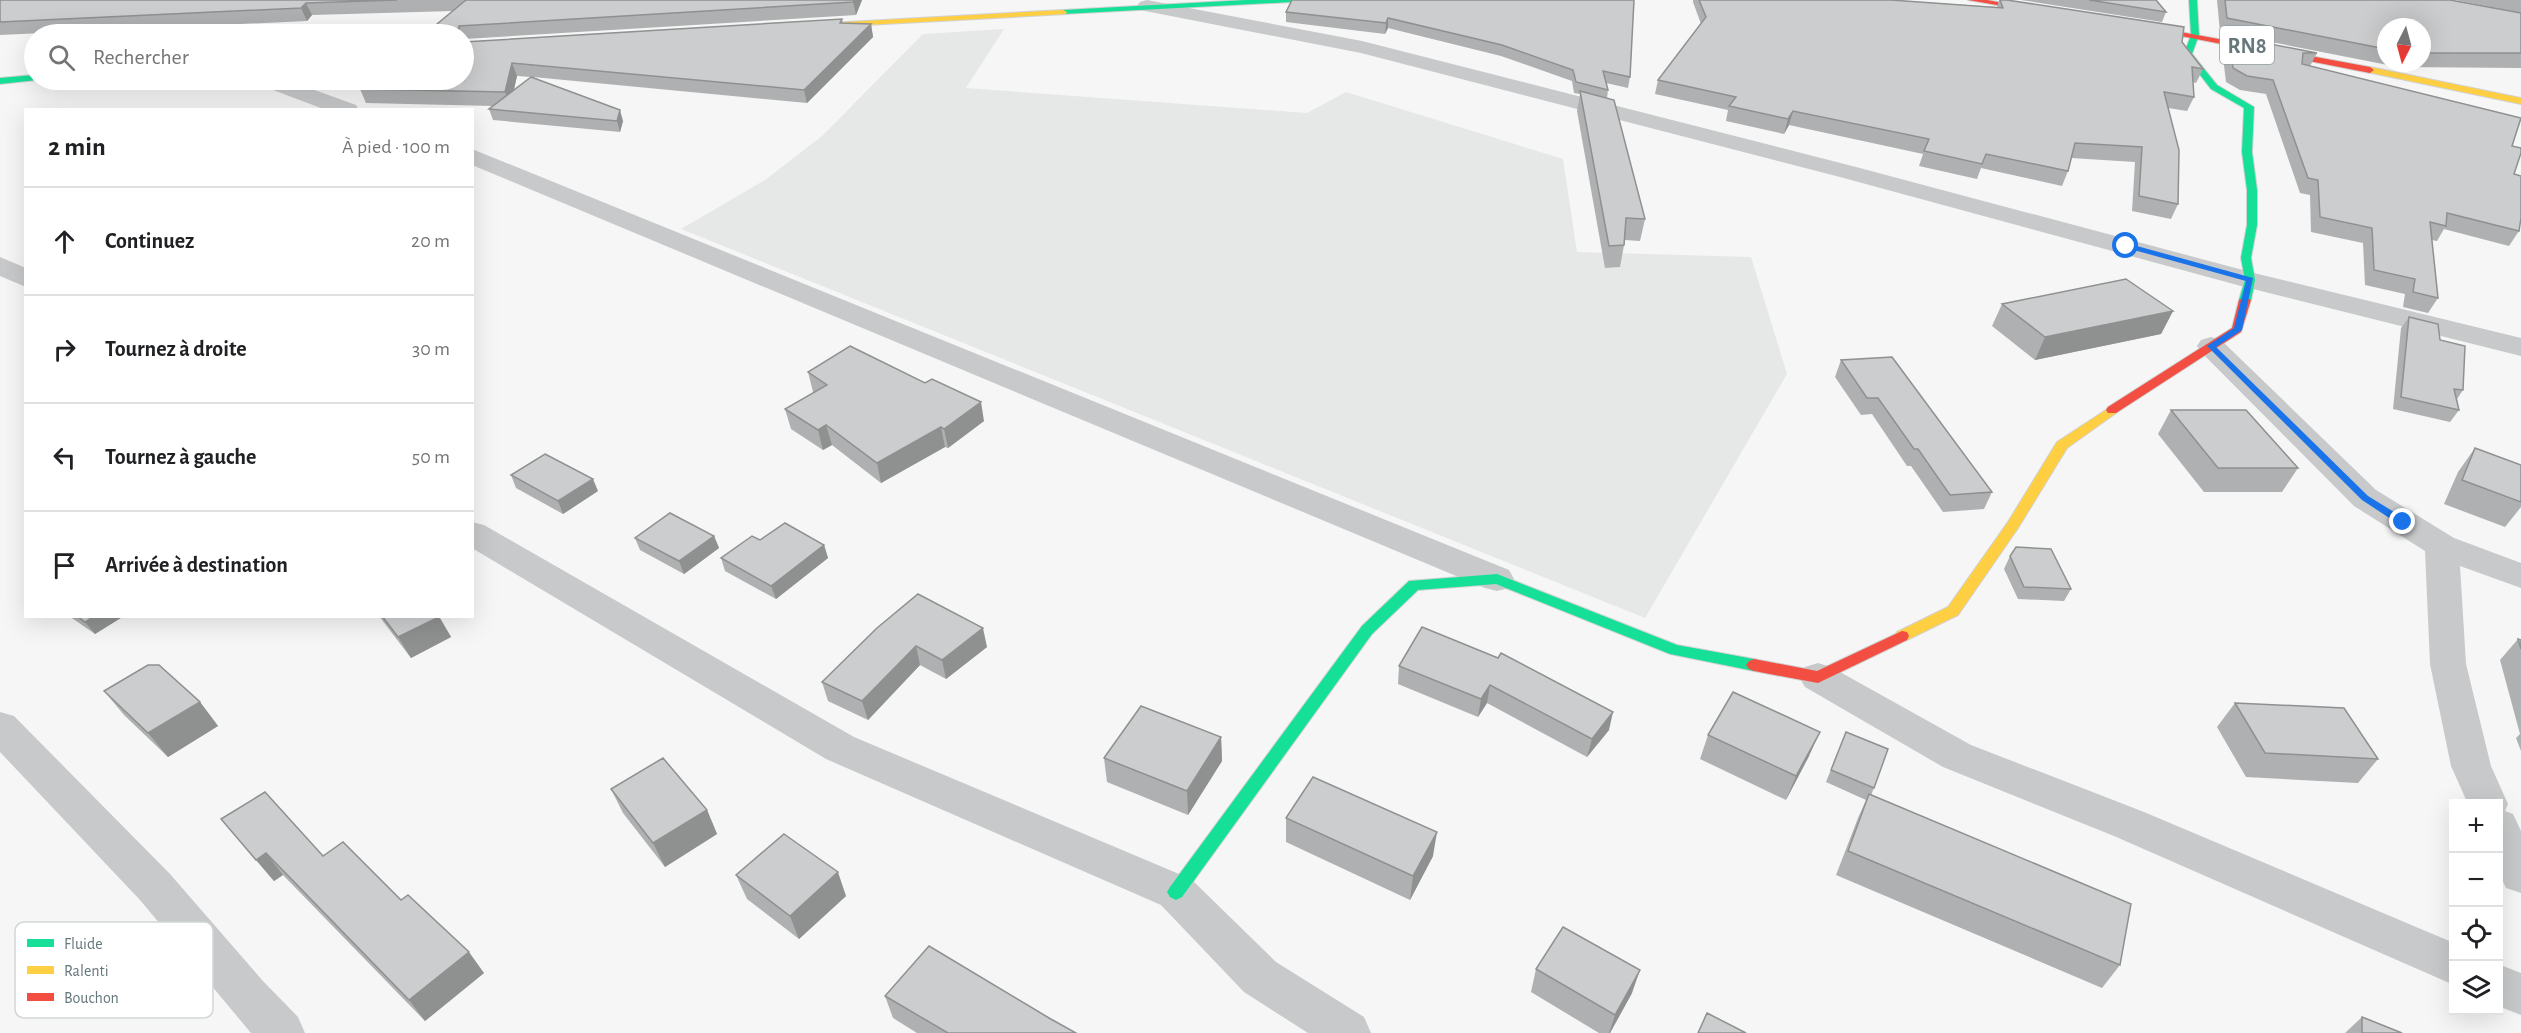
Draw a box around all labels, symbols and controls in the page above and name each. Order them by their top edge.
north arrow [2377,18,2431,72]
search box [24,24,474,90]
road number: RN8 [2220,26,2274,64]
icon: search [45,41,78,74]
text: Rechercher [93,46,189,68]
text: 2 min [48,134,106,160]
text: À pied · 100 m [342,137,450,157]
icon: ahead [48,225,81,258]
text: Continuez [105,230,194,252]
text: 20 m [411,231,450,251]
route start [2112,232,2138,258]
icon: right [48,333,81,366]
text: Tournez à droite [105,338,247,360]
text: 30 m [412,339,450,359]
icon: left [48,441,81,474]
text: Tournez à gauche [105,446,256,468]
text: 50 m [412,447,450,467]
route end [2389,508,2415,534]
icon: arrive [48,549,81,582]
text: Arrivée à destination [105,554,288,576]
map controls [2449,799,2503,1015]
button: + [2449,799,2503,853]
button: − [2449,853,2503,907]
button: locate [2449,907,2503,961]
legend [15,922,213,1018]
text: Fluide [64,936,103,952]
button: layers [2449,961,2503,1015]
text: Ralenti [64,963,109,979]
text: Bouchon [64,990,119,1006]

